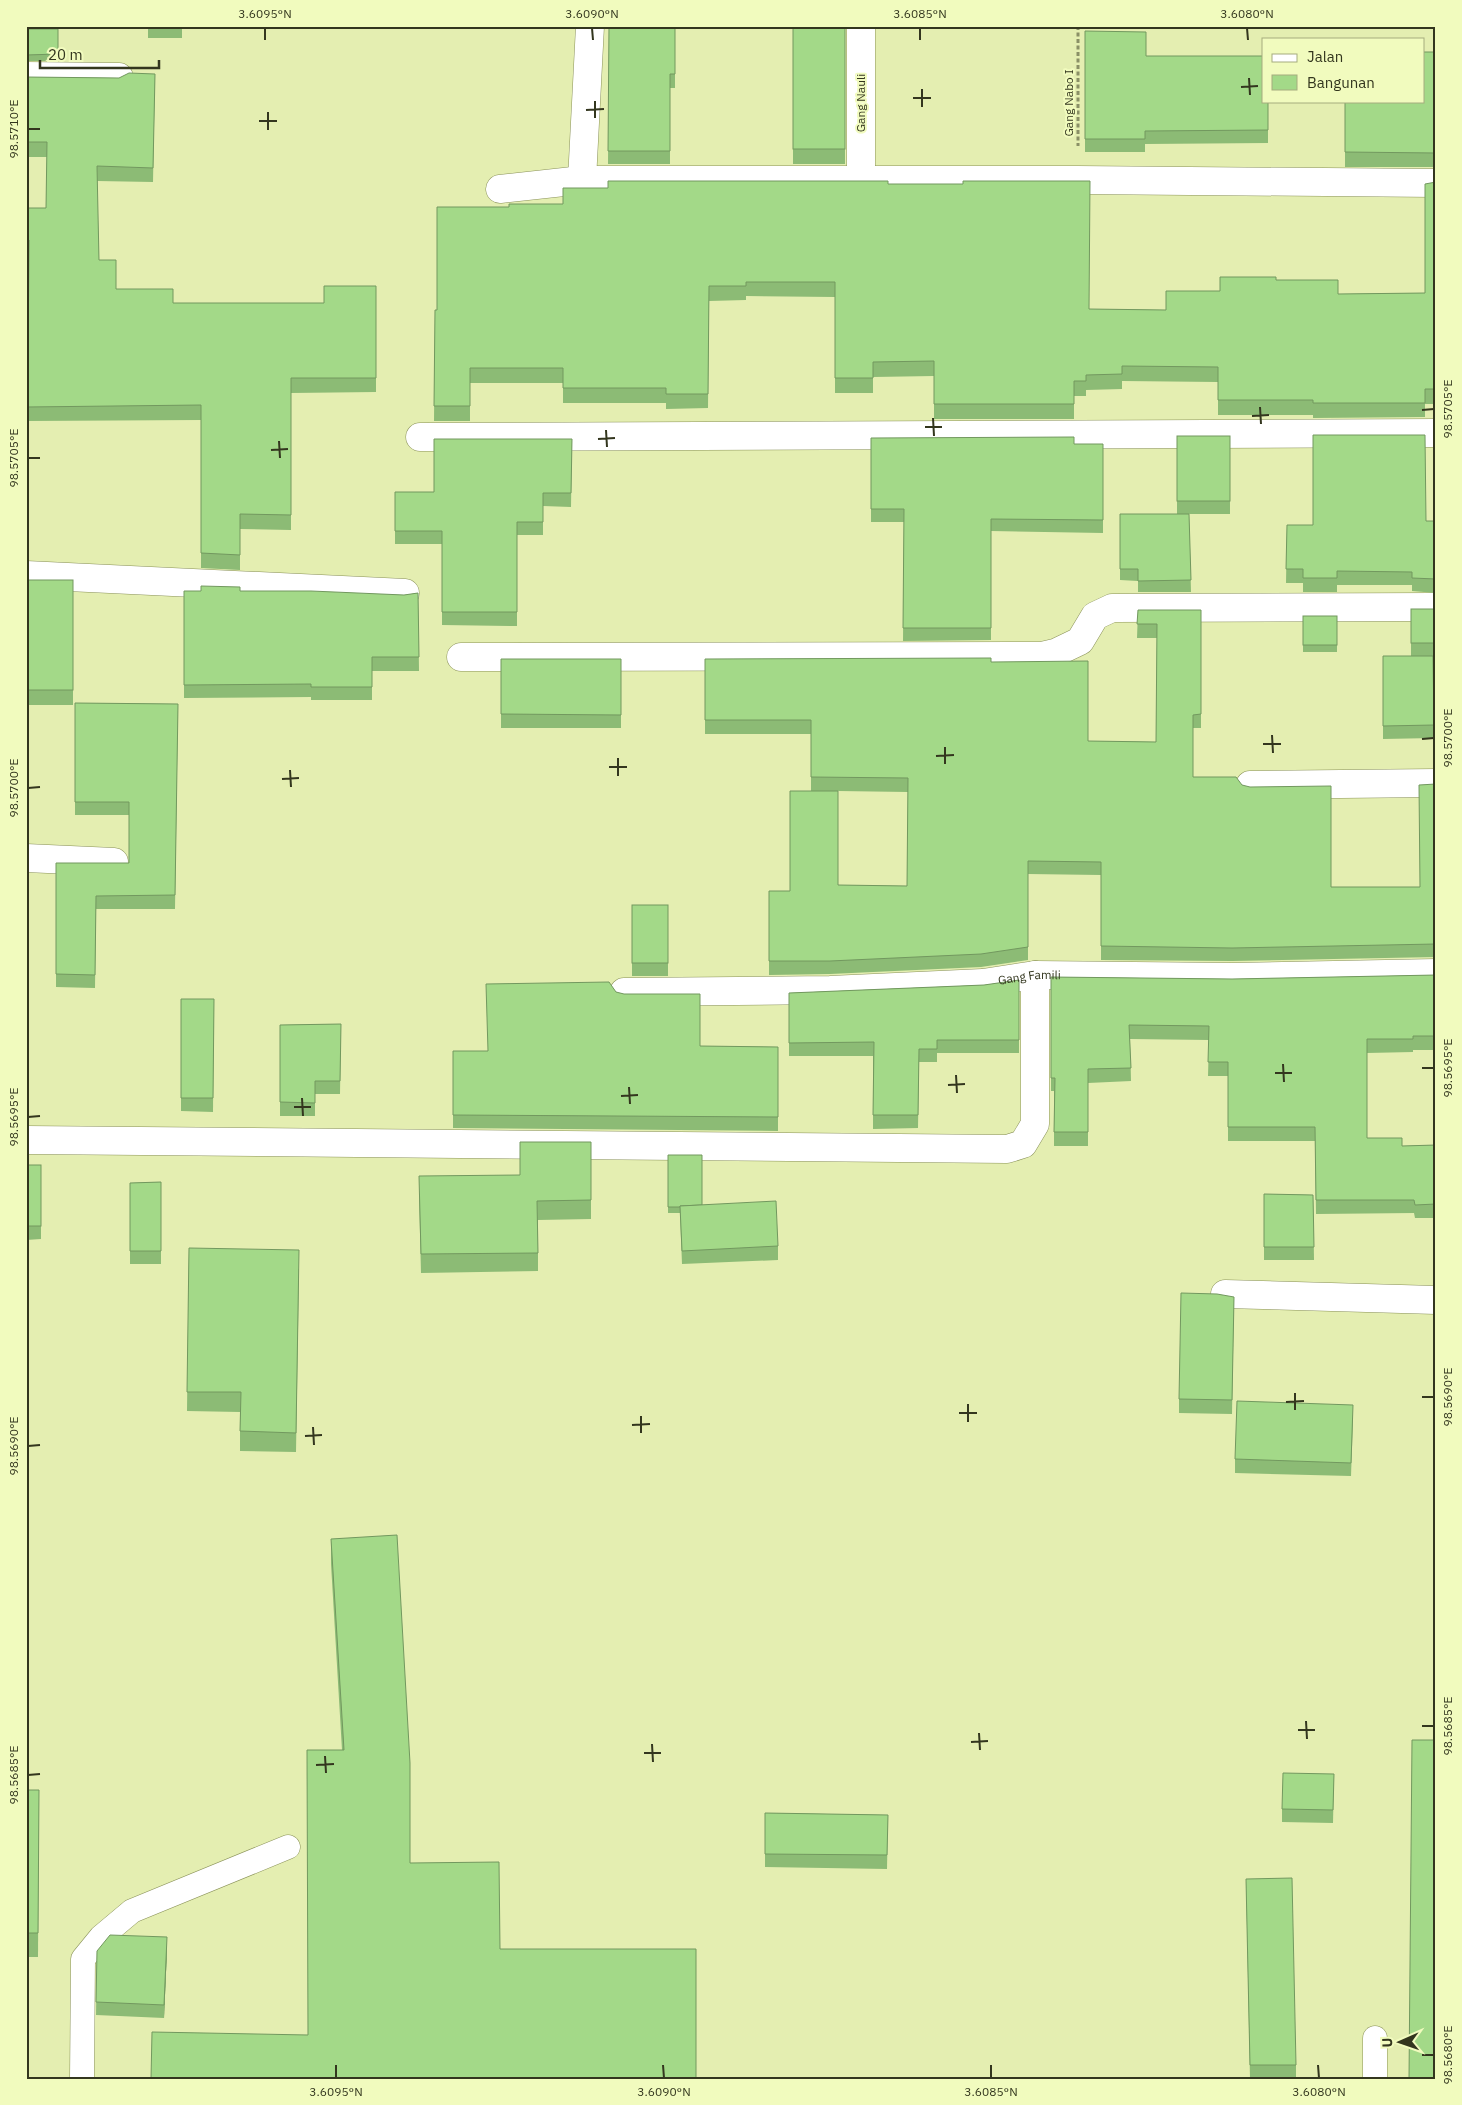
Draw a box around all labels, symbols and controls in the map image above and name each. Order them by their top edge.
text: 3.6095°N [238,6,292,21]
text: 3.6090°N [565,6,619,21]
text: 3.6085°N [893,6,947,21]
text: 3.6080°N [1220,6,1274,21]
scale bar [40,38,159,70]
legend [1262,38,1424,102]
text: 20 m [48,45,83,64]
text: Jalan [1307,47,1343,66]
street label: Gang Nabo I [1061,69,1076,136]
text: Bangunan [1307,73,1375,92]
street label: Gang Nauli [853,74,868,132]
text: 98.5710°E [6,99,21,159]
text: 98.5705°E [1440,379,1455,439]
text: 98.5705°E [6,428,21,488]
text: 98.5700°E [1440,708,1455,768]
text: 98.5700°E [6,758,21,818]
street label: Gang Famili [997,967,1061,988]
text: 98.5695°E [1440,1038,1455,1098]
text: 98.5695°E [6,1087,21,1147]
text: 98.5690°E [1440,1367,1455,1427]
text: 98.5690°E [6,1416,21,1476]
text: 98.5685°E [1440,1696,1455,1756]
text: 98.5685°E [6,1745,21,1805]
north arrow [1374,2018,1424,2068]
text: 98.5680°E [1440,2025,1455,2085]
text: U [1378,2037,1396,2048]
text: 3.6095°N [309,2084,363,2099]
text: 3.6090°N [637,2084,691,2099]
text: 3.6085°N [964,2084,1018,2099]
text: 3.6080°N [1292,2084,1346,2099]

